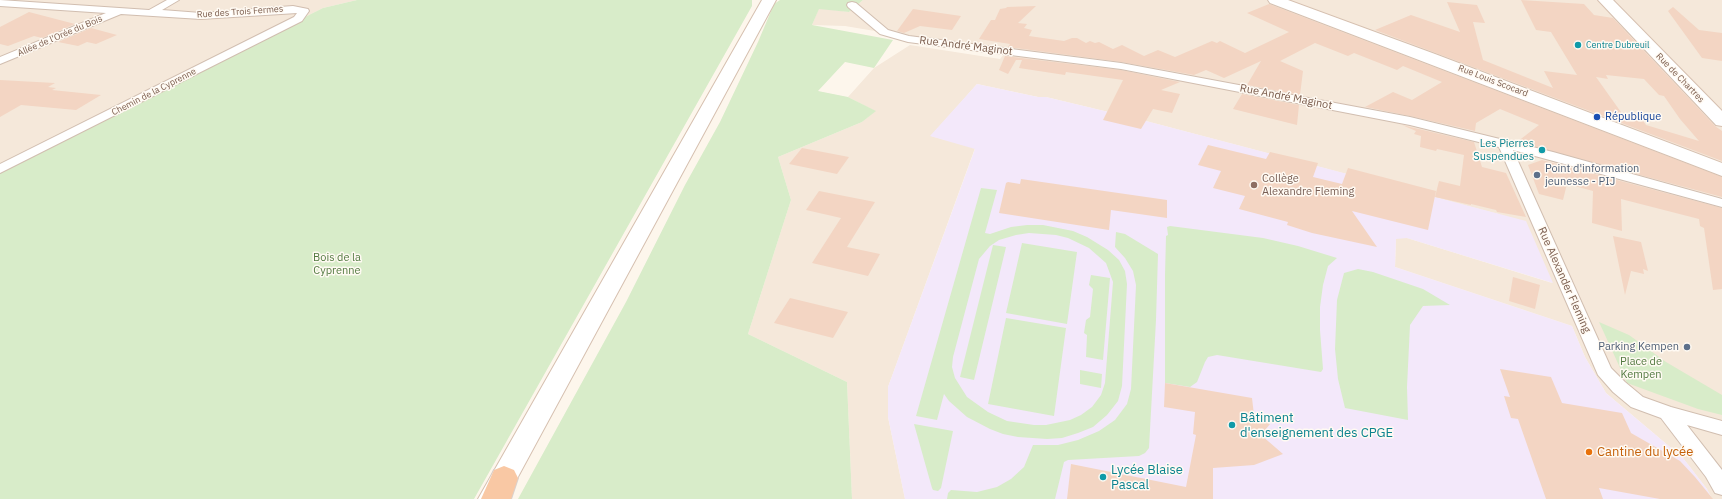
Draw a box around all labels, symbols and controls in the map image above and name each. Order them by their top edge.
street label: Rue des Trois Fermes [196,4,284,20]
street label: Allée de l'Orée du Bois [16,13,104,59]
street label: Rue André Maginot [919,34,1013,58]
marker: Centre Dubreuil [1573,40,1583,50]
place label: Centre Dubreuil [1586,40,1650,50]
street label: Rue de Chartres [1654,51,1706,105]
street label: Rue Louis Scocard [1457,63,1529,99]
street label: Chemin de la Cyprenne [110,66,198,118]
street label: Rue André Maginot [1239,82,1333,112]
place label: République [1605,110,1661,124]
marker: République [1592,112,1602,122]
place label: Les Pierres Suspendues [1473,137,1534,163]
marker: Les Pierres Suspendues [1537,145,1547,155]
place label: Point d'information jeunesse - PIJ [1545,162,1639,188]
marker: Point d'information jeunesse - PIJ [1532,170,1542,180]
place label: Collège Alexandre Fleming [1262,172,1354,198]
marker: Collège Alexandre Fleming [1249,180,1259,190]
street label: Rue Alexander Fleming [1535,225,1593,335]
park label: Bois de la Cyprenne [313,251,361,277]
place label: Parking Kempen [1598,340,1679,354]
marker: Parking Kempen [1682,342,1692,352]
park label: Place de Kempen [1620,355,1662,381]
place label: Bâtiment d'enseignement des CPGE [1240,410,1393,441]
marker: Bâtiment d'enseignement des CPGE [1227,420,1237,430]
place label: Cantine du lycée [1597,444,1693,460]
marker: Cantine du lycée [1584,447,1594,457]
place label: Lycée Blaise Pascal [1111,462,1183,493]
marker: Lycée Blaise Pascal [1098,472,1108,482]

